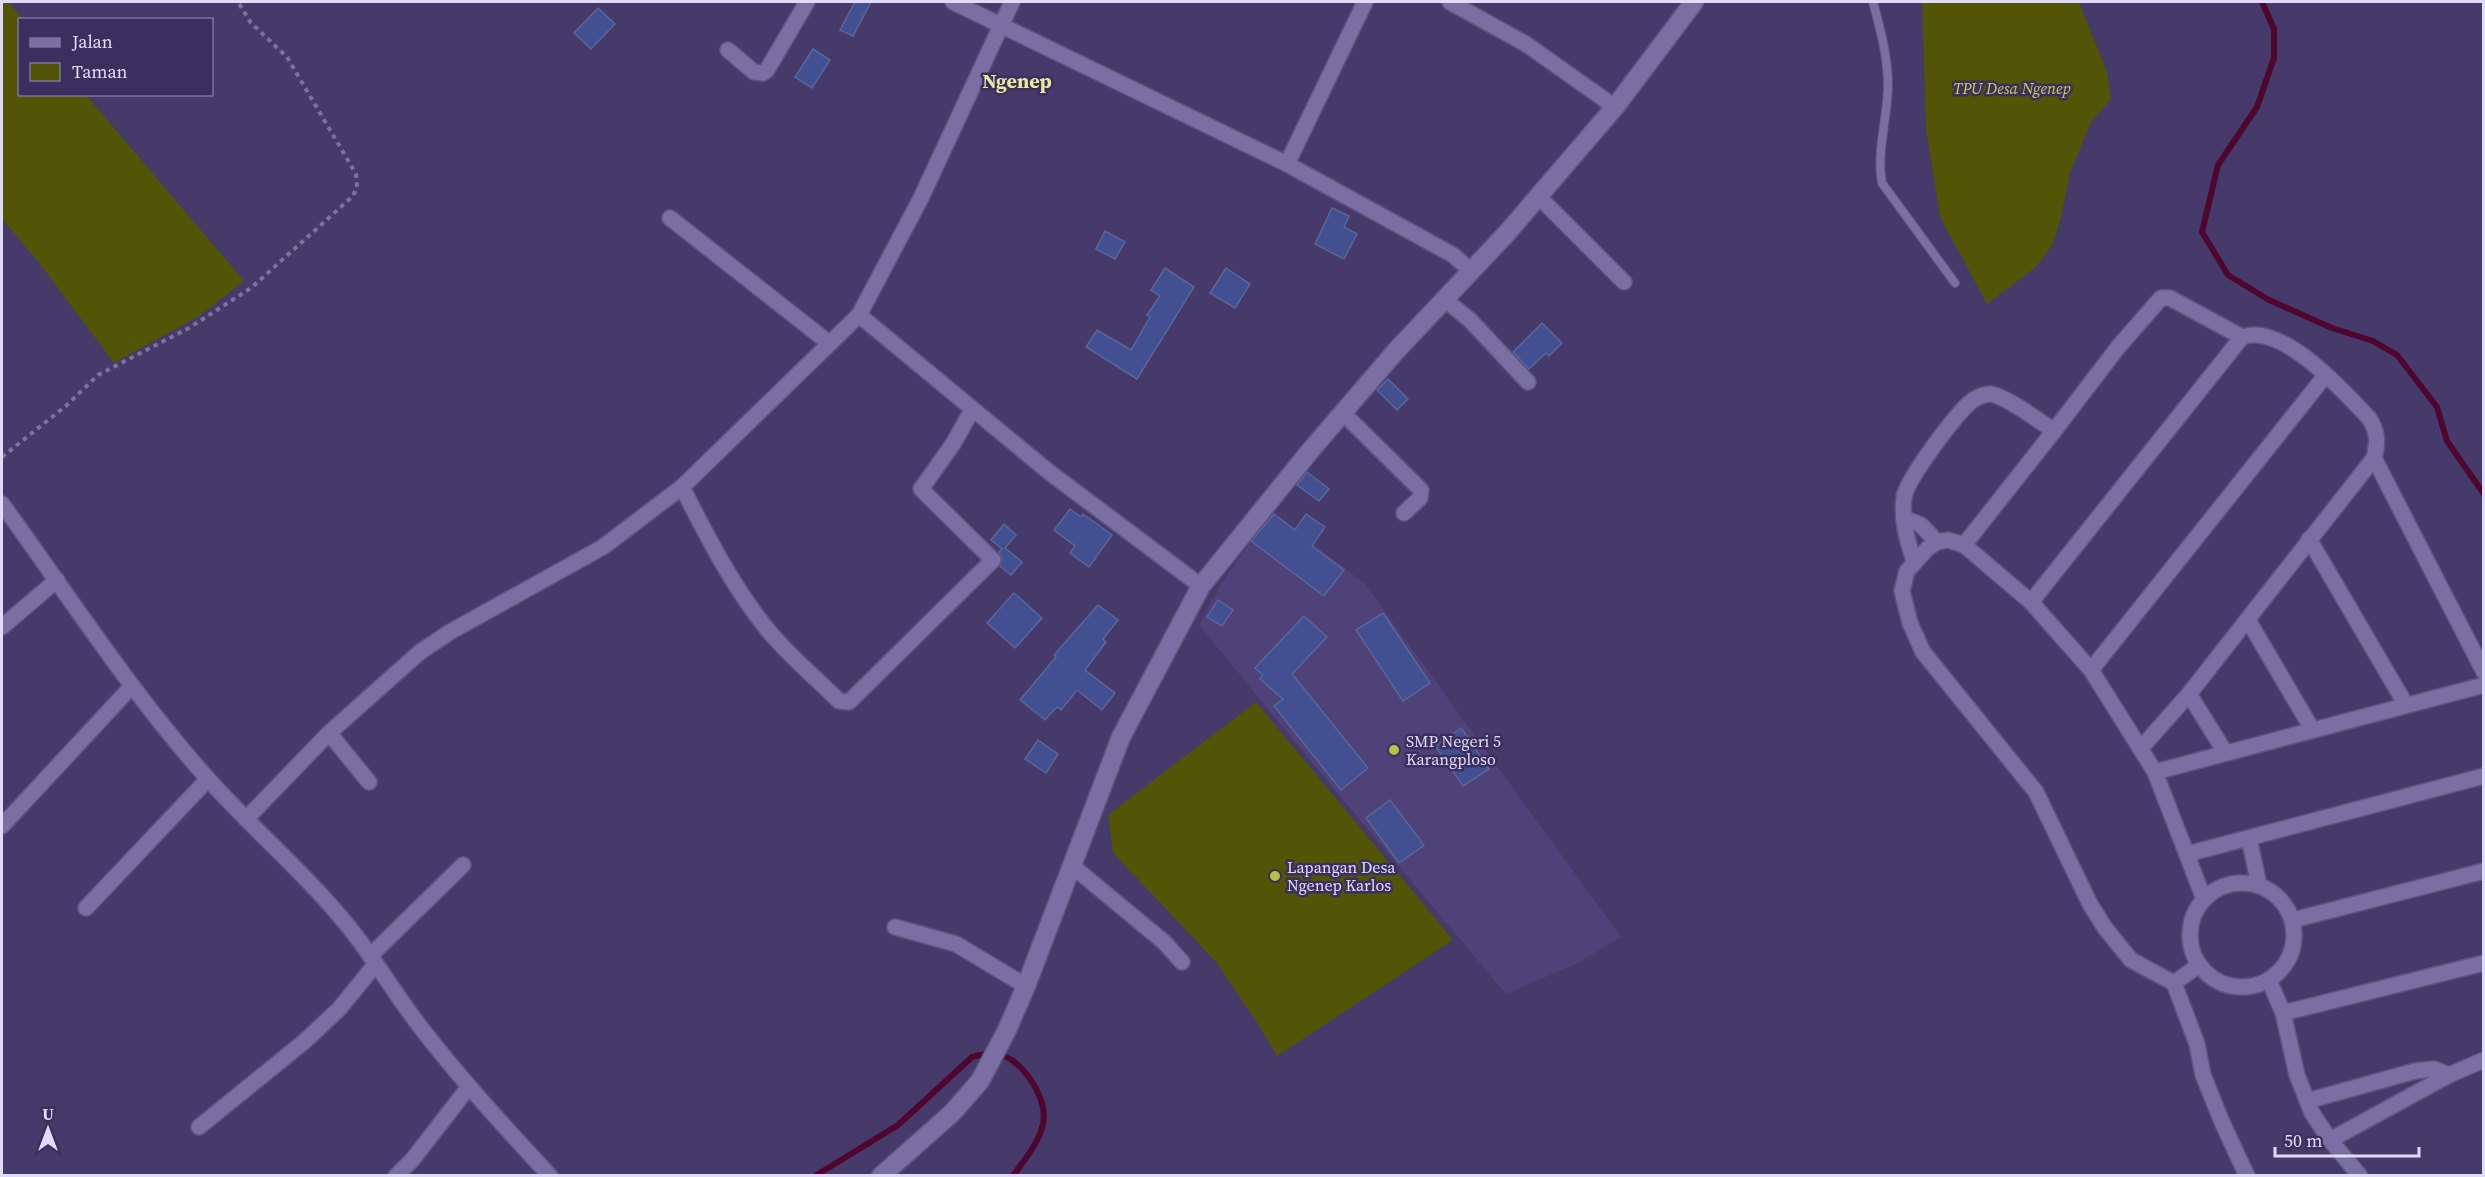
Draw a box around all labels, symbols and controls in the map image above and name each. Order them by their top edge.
legend [18,18,213,96]
text: Jalan [71,29,113,54]
text: Taman [72,59,127,84]
district label: Ngenep [982,67,1052,95]
park label: TPU Desa Ngenep [1953,77,2071,99]
place label: SMP Negeri 5 Karangploso [1406,730,1501,770]
marker: SMP Negeri 5 Karangploso [1387,743,1401,757]
place label: Lapangan Desa Ngenep Karlos [1287,856,1396,896]
marker: Lapangan Desa Ngenep Karlos [1268,869,1282,883]
north arrow [18,1099,78,1159]
text: U [42,1103,54,1125]
scale bar [2275,1120,2419,1158]
text: 50 m [2284,1128,2322,1153]

